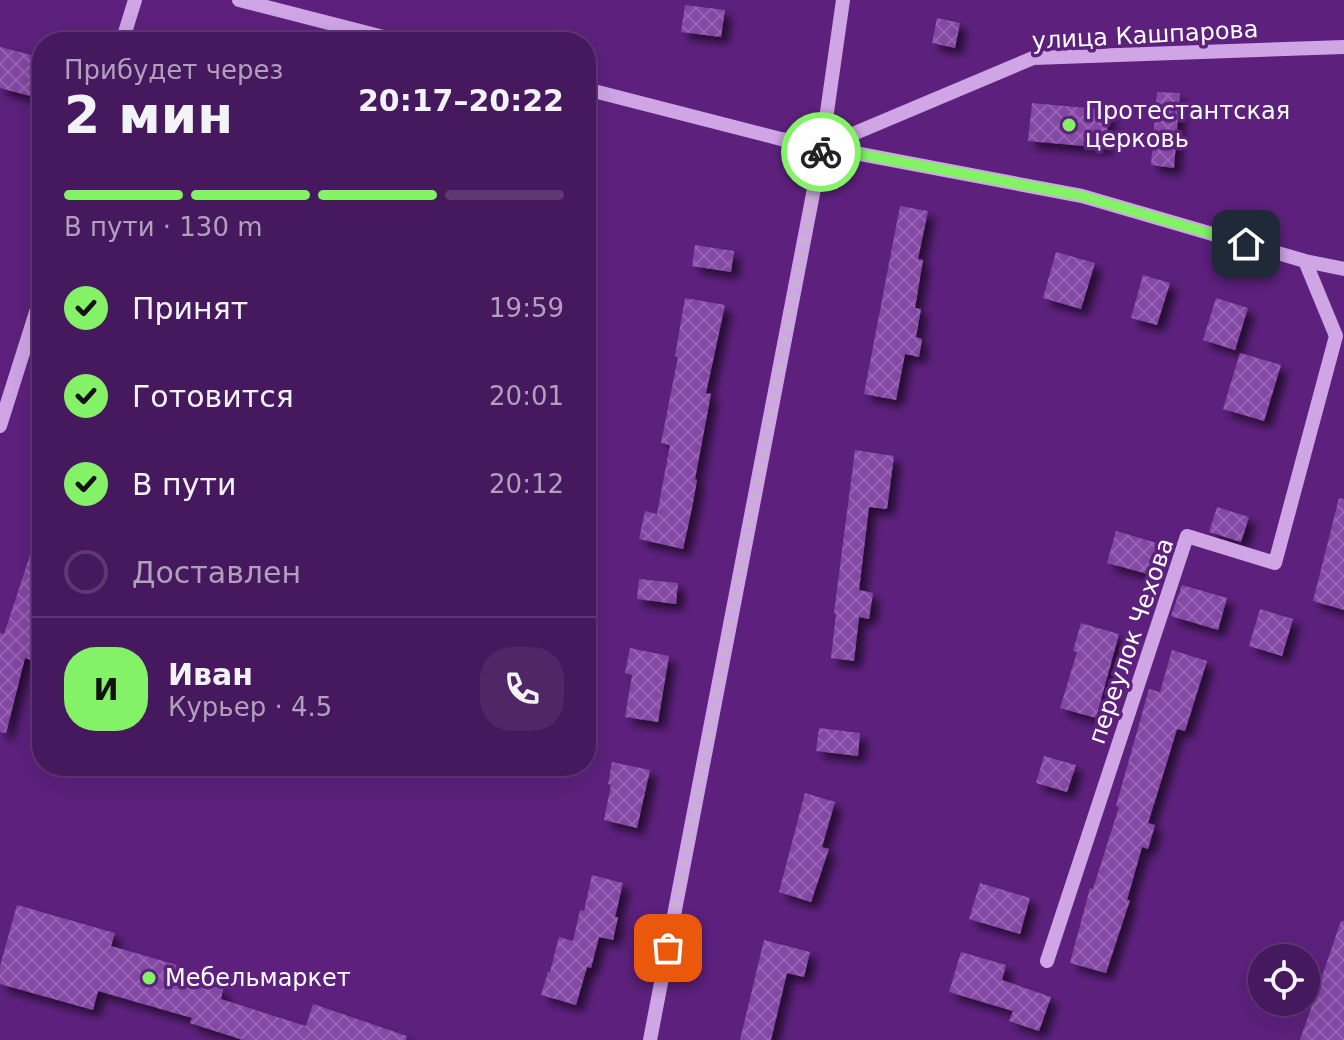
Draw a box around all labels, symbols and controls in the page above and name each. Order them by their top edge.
street label: улица Кашпарова [1031,15,1259,55]
text: Прибудет через [64,55,283,85]
text: 20:17–20:22 [358,83,564,118]
text: 2 мин [64,85,233,145]
place label: Протестантская церковь [1085,97,1290,153]
courier [781,112,861,192]
marker: Протестантская церковь [1060,116,1078,134]
icon: bike [799,130,843,174]
pin [1212,210,1280,278]
text: В пути · 130 m [64,212,263,242]
icon: home [1224,222,1268,266]
icon: check [64,286,108,330]
text: Принят [132,291,248,326]
text: 19:59 [489,293,564,323]
icon: check [64,374,108,418]
text: Готовится [132,379,294,414]
text: 20:01 [489,381,564,411]
icon: check [64,462,108,506]
text: В пути [132,467,236,502]
text: 20:12 [489,469,564,499]
street label: переулок Чехова [1083,534,1179,748]
text: Доставлен [132,555,301,590]
button: phone [480,647,564,731]
text: Иван [168,657,253,692]
text: И [93,672,119,707]
text: Курьер · 4.5 [168,692,332,722]
pin [634,914,702,982]
icon: bag [646,926,690,970]
map controls [1248,944,1320,1016]
button: locate [1248,944,1320,1016]
place label: Мебельмаркет [165,964,351,992]
marker: Мебельмаркет [140,969,158,987]

